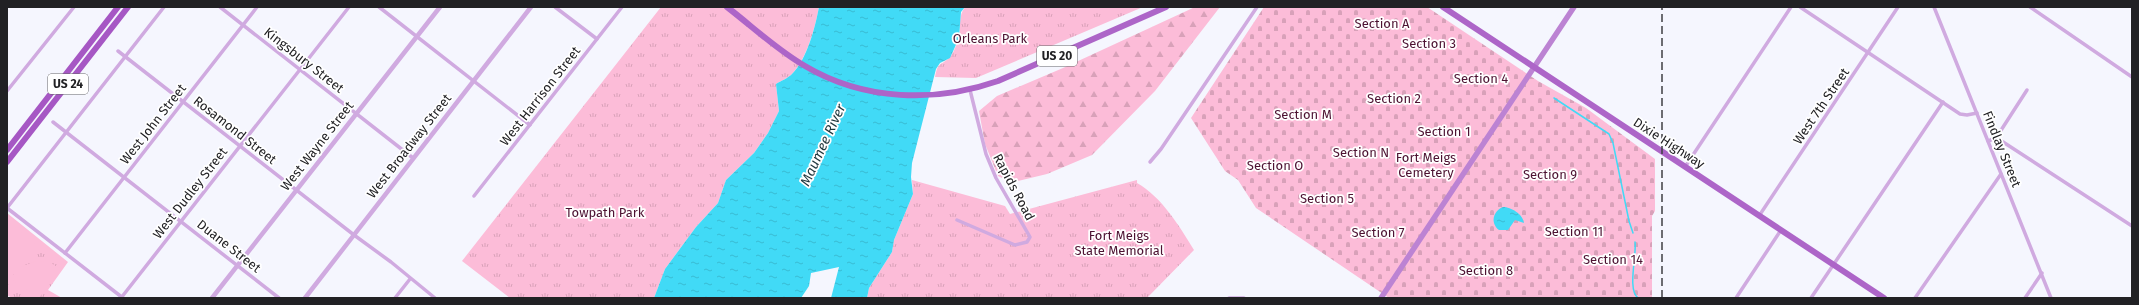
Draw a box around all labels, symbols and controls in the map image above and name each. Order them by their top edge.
park label: Section A [1355,16,1410,31]
street label: Kingsbury Street [261,24,347,96]
park label: Orleans Park [953,31,1028,46]
park label: Section 3 [1402,36,1456,51]
street label: West Harrison Street [497,43,584,148]
road number: US 20 [1037,46,1077,66]
street label: West 7th Street [1790,65,1852,147]
park label: Section 4 [1454,71,1508,86]
road number: US 24 [48,74,88,94]
street label: West John Street [117,81,189,167]
street label: West Broadway Street [364,91,454,201]
park label: Section 2 [1367,91,1421,106]
street label: Rosamond Street [191,93,280,167]
street label: West Wayne Street [278,98,357,194]
water label: Maumee River [797,101,850,189]
park label: Section M [1274,107,1332,122]
street label: Findlay Street [1980,109,2024,190]
street label: Dixie Highway [1631,114,1708,172]
park label: Section 1 [1417,124,1471,139]
street label: West Dudley Street [150,144,230,242]
park label: Section N [1333,145,1389,160]
park label: Fort Meigs Cemetery [1396,150,1456,180]
street label: Rapids Road [990,151,1038,223]
park label: Section O [1247,158,1303,173]
park label: Section 9 [1523,167,1577,182]
park label: Section 5 [1300,191,1354,206]
park label: Towpath Park [566,205,645,220]
street label: Duane Street [194,217,264,276]
park label: Section 11 [1545,224,1603,239]
park label: Section 7 [1351,225,1405,240]
park label: Fort Meigs State Memorial [1074,228,1164,258]
park label: Section 14 [1583,252,1643,267]
park label: Section 8 [1459,263,1513,278]

